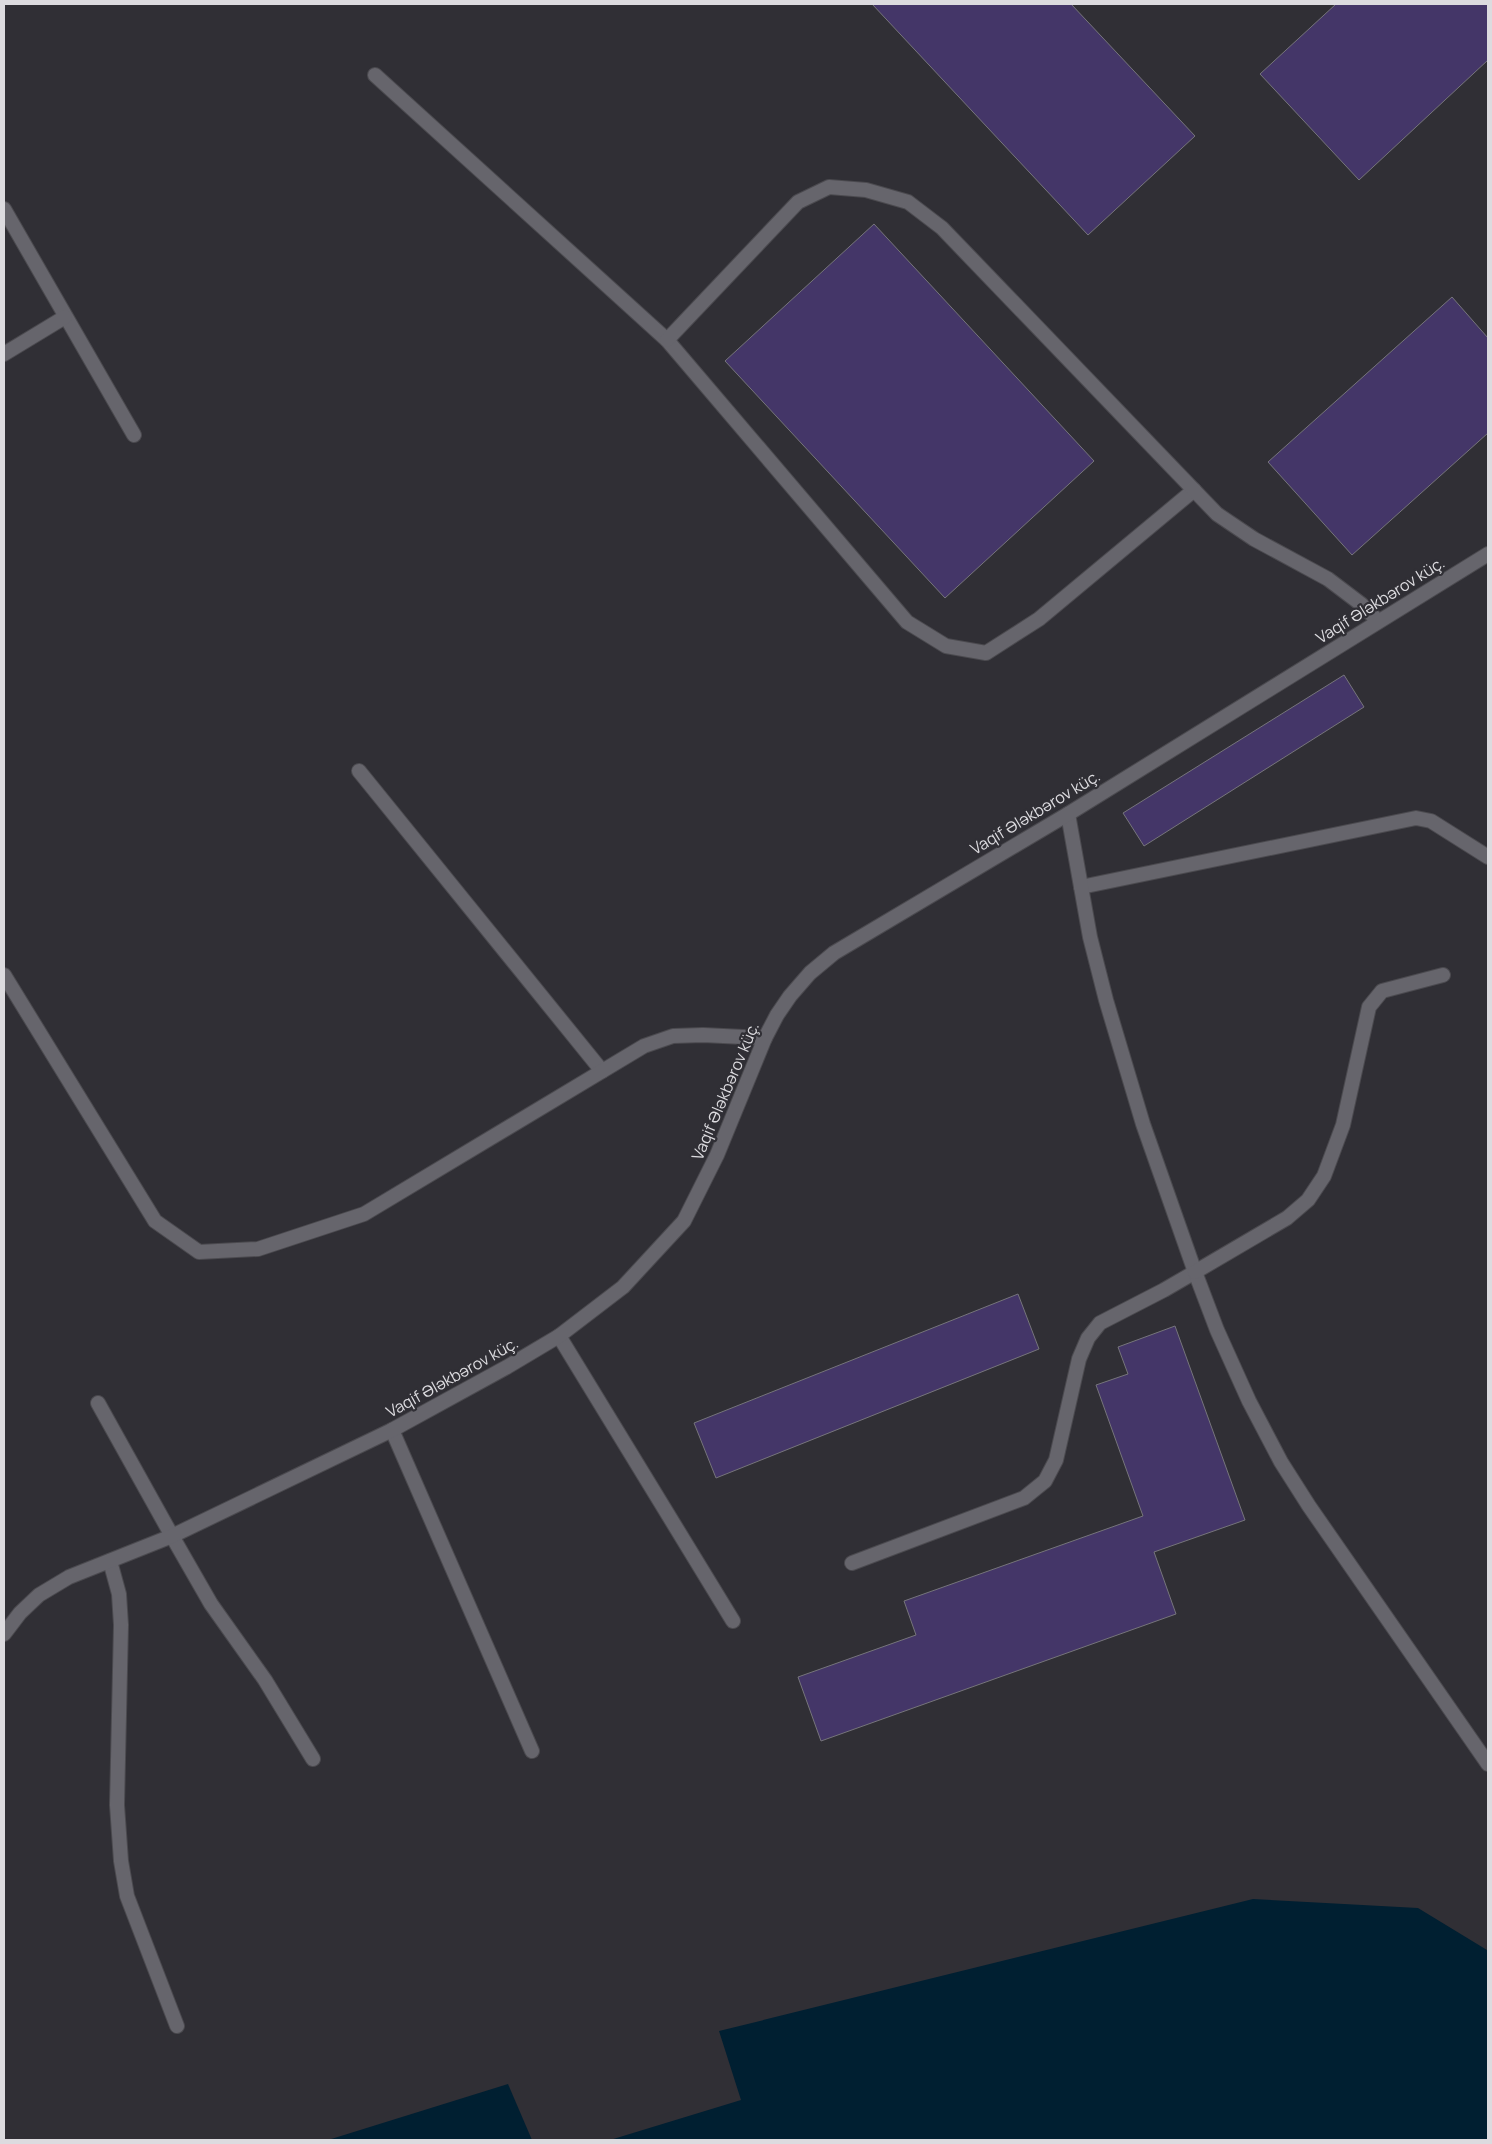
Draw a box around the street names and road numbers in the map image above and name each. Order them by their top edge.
street label: Vaqif Ələkbərov küç. [1311,551,1449,649]
street label: Vaqif Ələkbərov küç. [966,764,1104,860]
street label: Vaqif Ələkbərov küç. [686,1019,764,1163]
street label: Vaqif Ələkbərov küç. [382,1332,522,1422]

